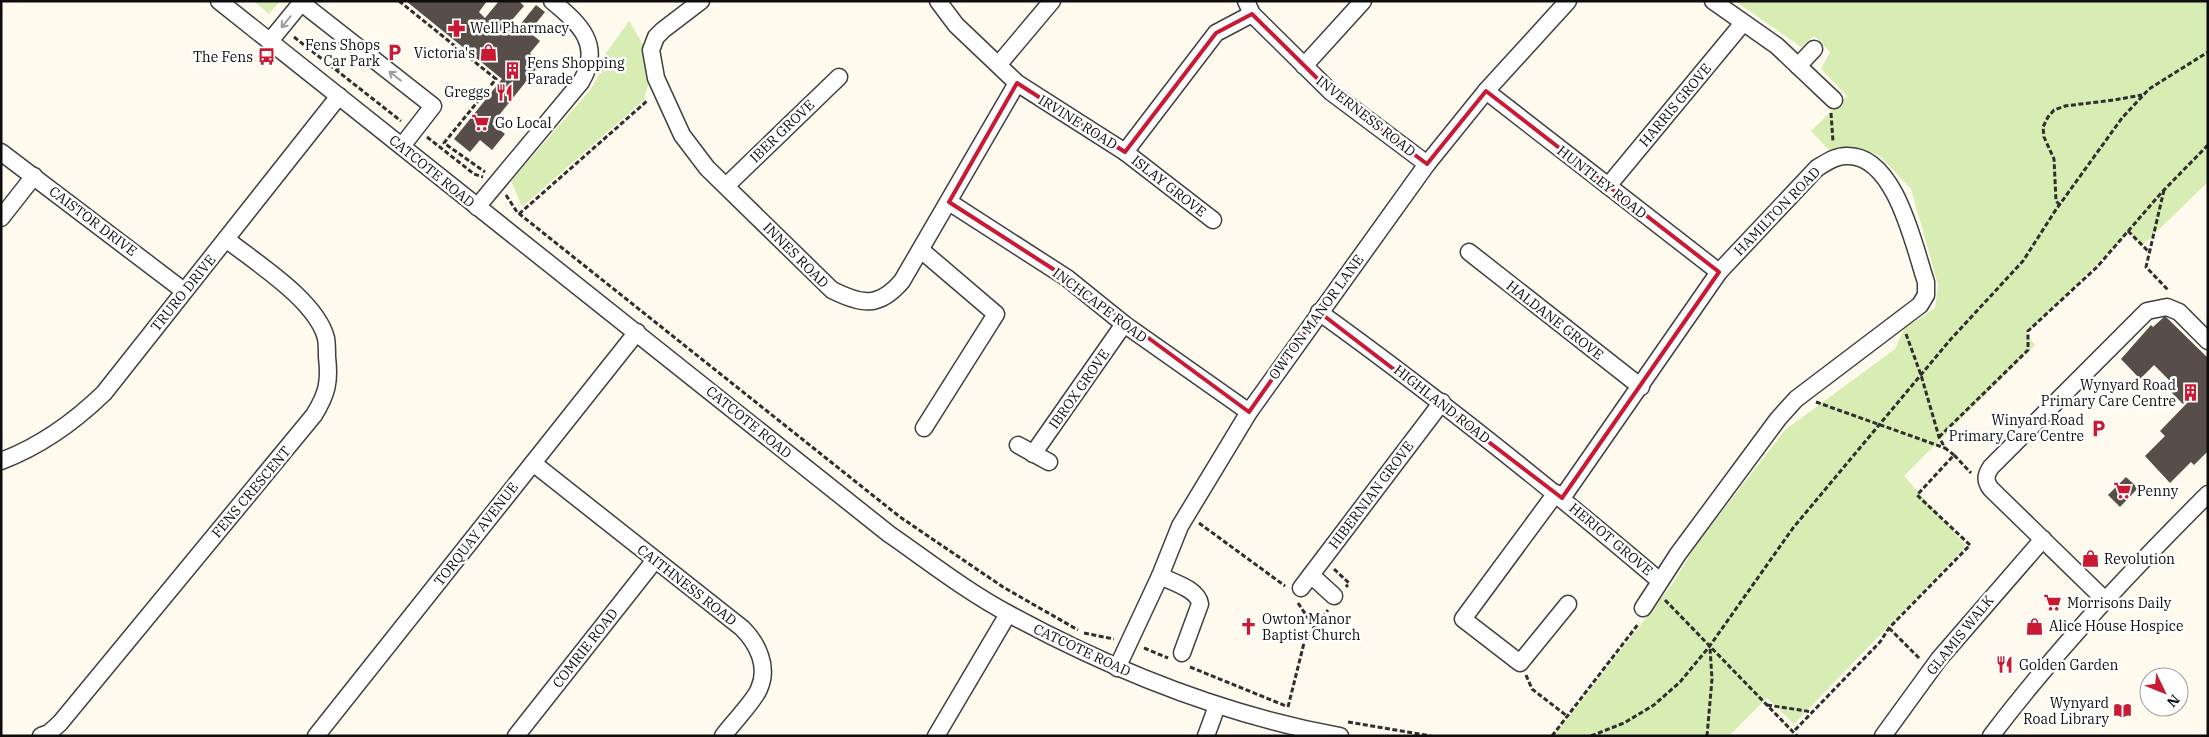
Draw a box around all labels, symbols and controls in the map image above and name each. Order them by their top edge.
one-way arrow [280,15,291,28]
pharmacy icon: Well Pharmacy [446,18,466,38]
place label: Well Pharmacy [470,19,570,37]
place label: Fens Shops Car Park [305,36,381,70]
parking icon: Fens Shops Car Park [384,43,404,63]
shop icon: Victoria's [479,43,499,63]
place label: Victoria's [414,44,475,62]
bus stop icon: The Fens [257,47,277,67]
place label: The Fens [193,48,253,66]
place label: Fens Shopping Parade [527,54,625,88]
street label: HARRIS GROVE [1635,60,1715,150]
building icon: Fens Shopping Parade [503,61,523,81]
one-way arrow [389,71,402,82]
street label: INVERNESS ROAD [1313,72,1419,161]
restaurant icon: Greggs [494,82,514,102]
place label: Greggs [444,83,490,101]
street label: IRVINE ROAD [1035,91,1121,153]
street label: IBER GROVE [746,96,818,166]
supermarket icon: Go Local [471,113,491,133]
place label: Go Local [495,114,552,132]
street label: CATCOTE ROAD [385,131,479,211]
street label: HUNTLEY ROAD [1554,141,1651,223]
street label: ISLAY GROVE [1128,151,1210,221]
street label: HAMILTON ROAD [1730,163,1824,259]
street label: CAISTOR DRIVE [45,182,141,260]
street label: INNES ROAD [759,218,833,292]
street label: TRURO DRIVE [147,251,219,335]
street label: OWTON MANOR LANE [1265,251,1367,383]
street label: INCHCAPE ROAD [1049,264,1151,346]
street label: HALDANE GROVE [1503,276,1607,364]
street label: IBROX GROVE [1045,346,1113,432]
street label: HIGHLAND ROAD [1390,361,1494,447]
place label: Wynyard Road Primary Care Centre [2041,376,2176,410]
street label: CATCOTE ROAD [702,382,796,462]
building icon: Wynyard Road Primary Care Centre [2180,383,2200,403]
place label: Winyard Road Primary Care Centre [1949,411,2084,445]
parking icon: Winyard Road Primary Care Centre [2088,418,2108,438]
street label: HIBERNIAN GROVE [1325,437,1417,553]
street label: FENS CRESCENT [208,443,294,541]
street label: TORQUAY AVENUE [430,479,522,589]
supermarket icon: Penny [2113,481,2133,501]
place label: Penny [2137,482,2179,500]
street label: HERIOT GROVE [1565,499,1657,579]
street label: CAITHNESS ROAD [634,541,740,630]
shop icon: Revolution [2080,549,2100,569]
place label: Revolution [2104,550,2175,568]
street label: GLAMIS WALK [1922,591,1998,679]
supermarket icon: Morrisons Daily [2043,593,2063,613]
place label: Morrisons Daily [2067,594,2172,612]
street label: COMRIE ROAD [548,605,622,691]
place label: Owton Manor Baptist Church [1262,610,1361,644]
shop icon: Alice House Hospice [2025,616,2045,636]
church icon: Owton Manor Baptist Church [1238,617,1258,637]
place label: Alice House Hospice [2049,617,2183,635]
street label: CATCOTE ROAD [1030,620,1134,680]
restaurant icon: Golden Garden [1995,655,2015,675]
place label: Golden Garden [2019,656,2118,674]
north arrow [2139,667,2189,717]
text: N [2163,691,2184,711]
place label: Wynyard Road Library [2023,694,2110,728]
library icon: Wynyard Road Library [2113,701,2133,721]

